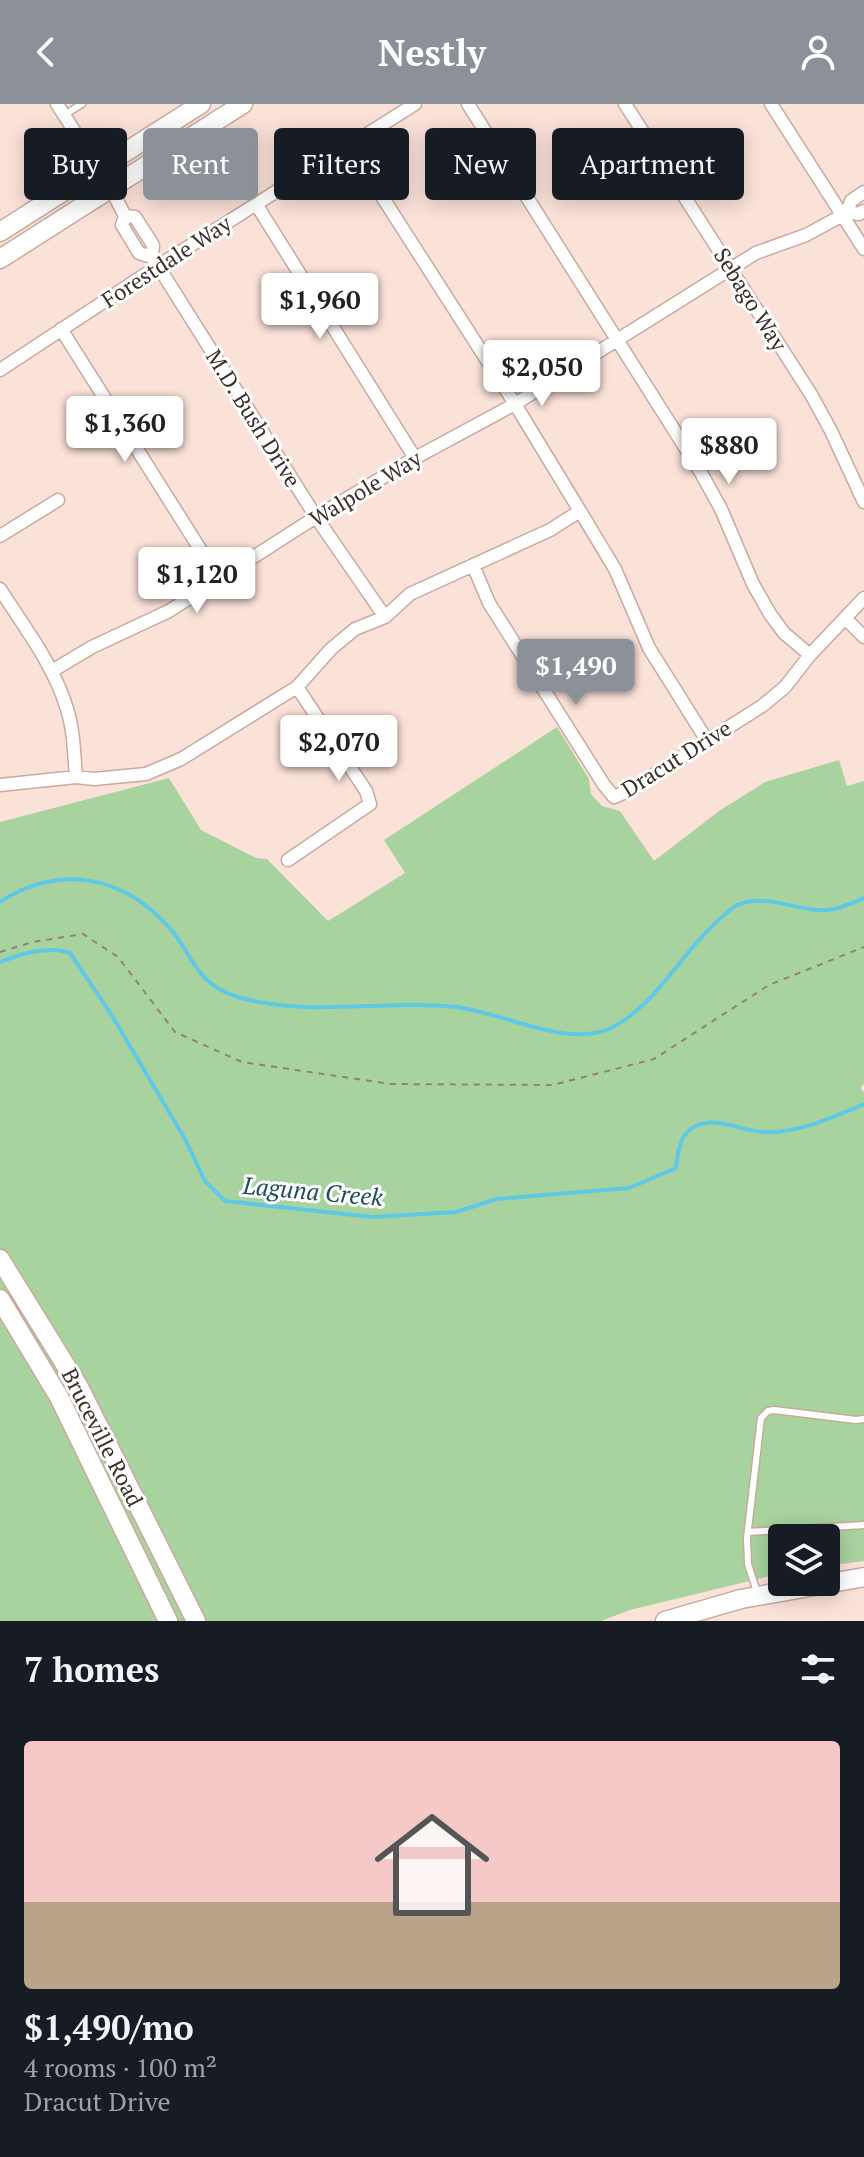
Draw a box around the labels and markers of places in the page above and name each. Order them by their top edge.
pin: $1,960 [255,273,385,341]
pin: $2,050 [477,340,607,408]
pin: $1,360 [60,396,190,464]
pin: $880 [682,418,776,486]
pin: $1,120 [132,547,262,615]
pin: $1,490 [511,639,641,707]
pin: $2,070 [274,715,404,783]

